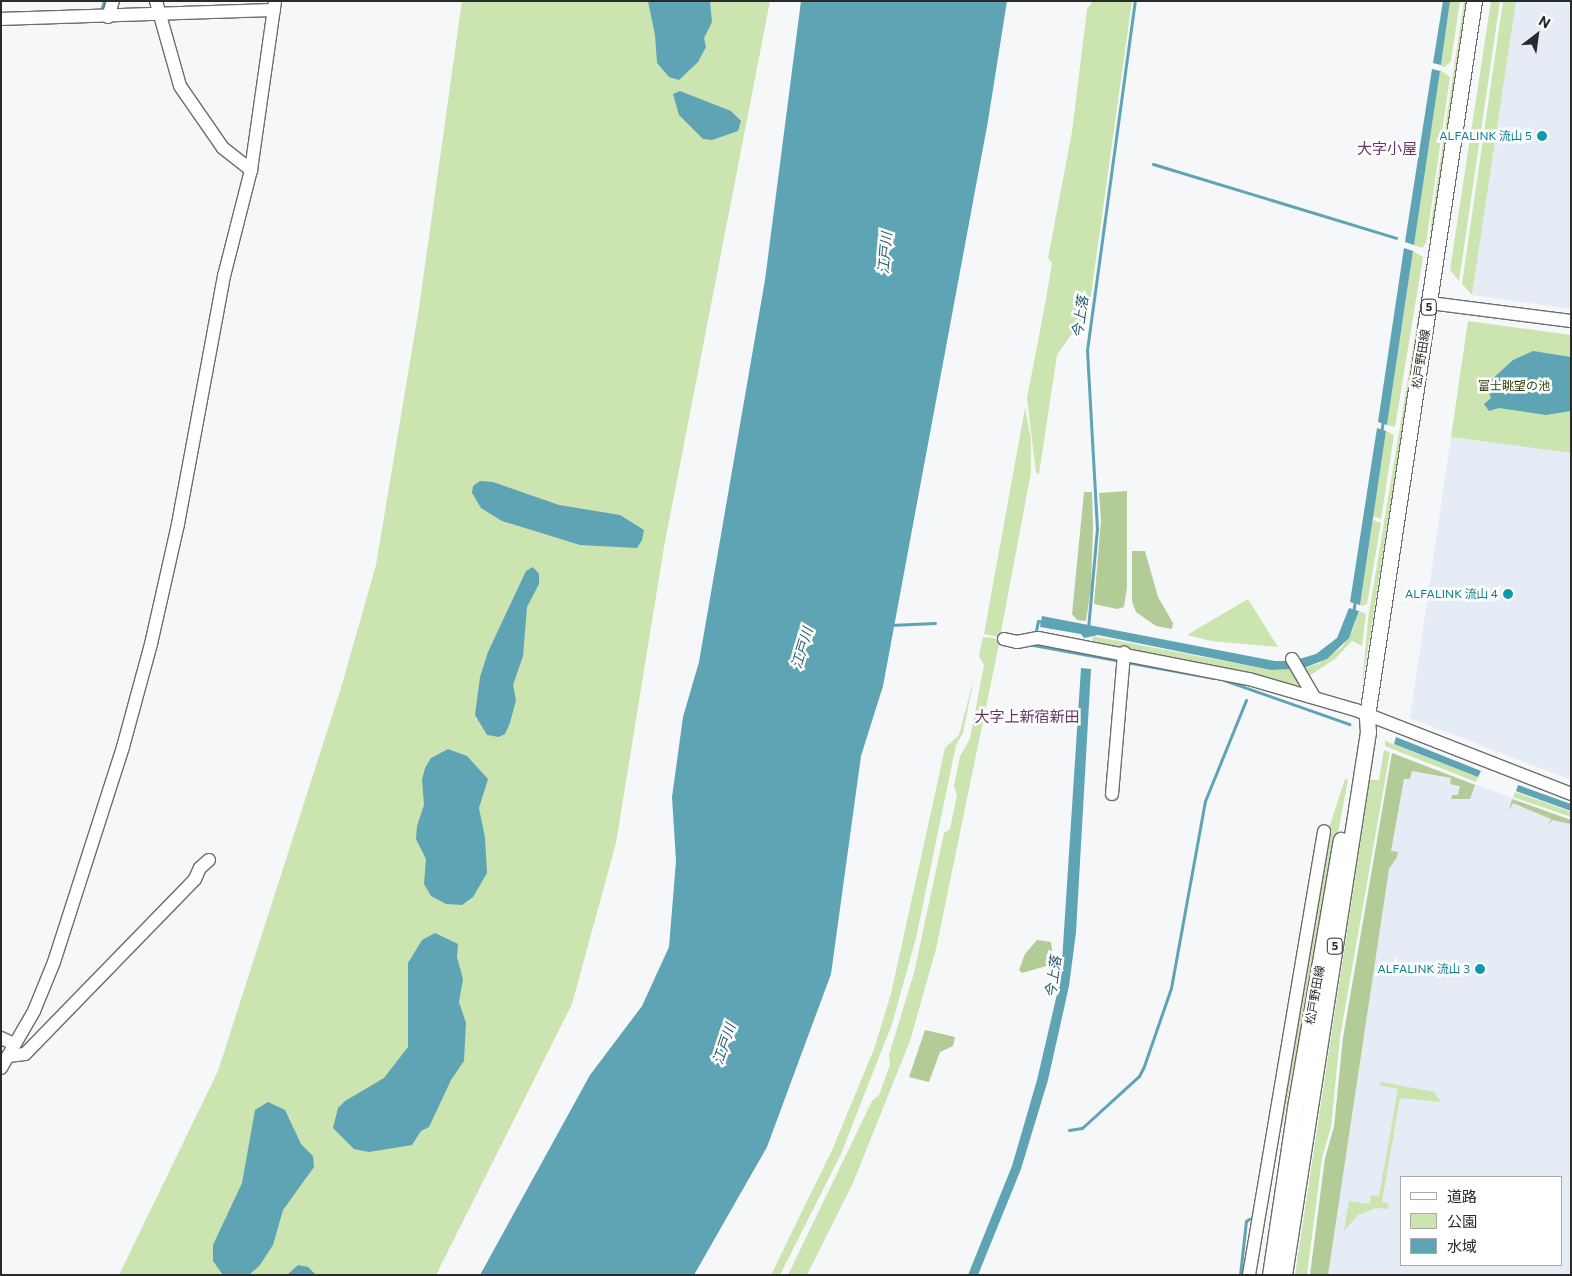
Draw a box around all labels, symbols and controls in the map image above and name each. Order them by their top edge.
north arrow [1512,10,1562,60]
text: N [1536,12,1554,32]
place label: ALFALINK 流山 5 [1439,129,1532,143]
marker: ALFALINK 流山 5 [1536,130,1548,142]
district label: 大字小屋 [1357,140,1417,158]
water label: 江戸川 [875,231,895,275]
water label: 今上落 [1069,295,1091,339]
road number: 5 [1420,298,1438,316]
street label: 松戸野田線 [1409,328,1433,390]
park label: 富士眺望の池 [1478,379,1550,393]
place label: ALFALINK 流山 4 [1405,587,1498,601]
marker: ALFALINK 流山 4 [1502,588,1514,600]
water label: 江戸川 [788,625,816,671]
district label: 大字上新宿新田 [975,708,1079,726]
road number: 5 [1326,938,1344,954]
water label: 今上落 [1042,955,1064,999]
place label: ALFALINK 流山 3 [1377,962,1470,976]
marker: ALFALINK 流山 3 [1474,963,1486,975]
street label: 松戸野田線 [1303,964,1327,1026]
water label: 江戸川 [709,1021,739,1067]
legend [1400,1176,1562,1266]
text: 道路 [1447,1187,1477,1205]
text: 公園 [1447,1212,1477,1230]
text: 水域 [1447,1237,1477,1255]

